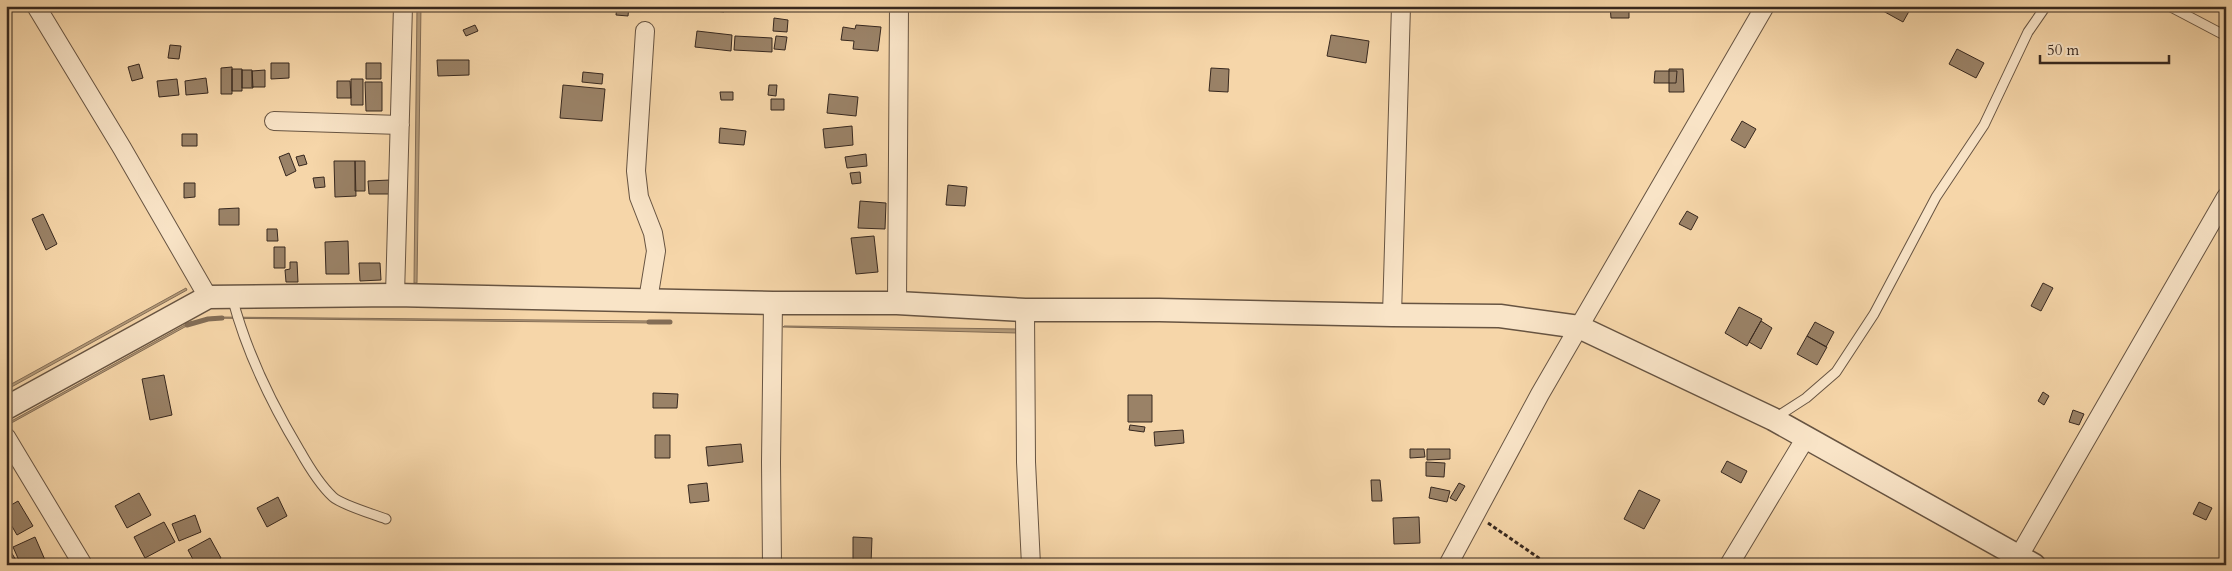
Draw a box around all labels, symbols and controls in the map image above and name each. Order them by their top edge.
scale bar [2040,32,2168,64]
text: 50 m [2047,40,2079,60]

